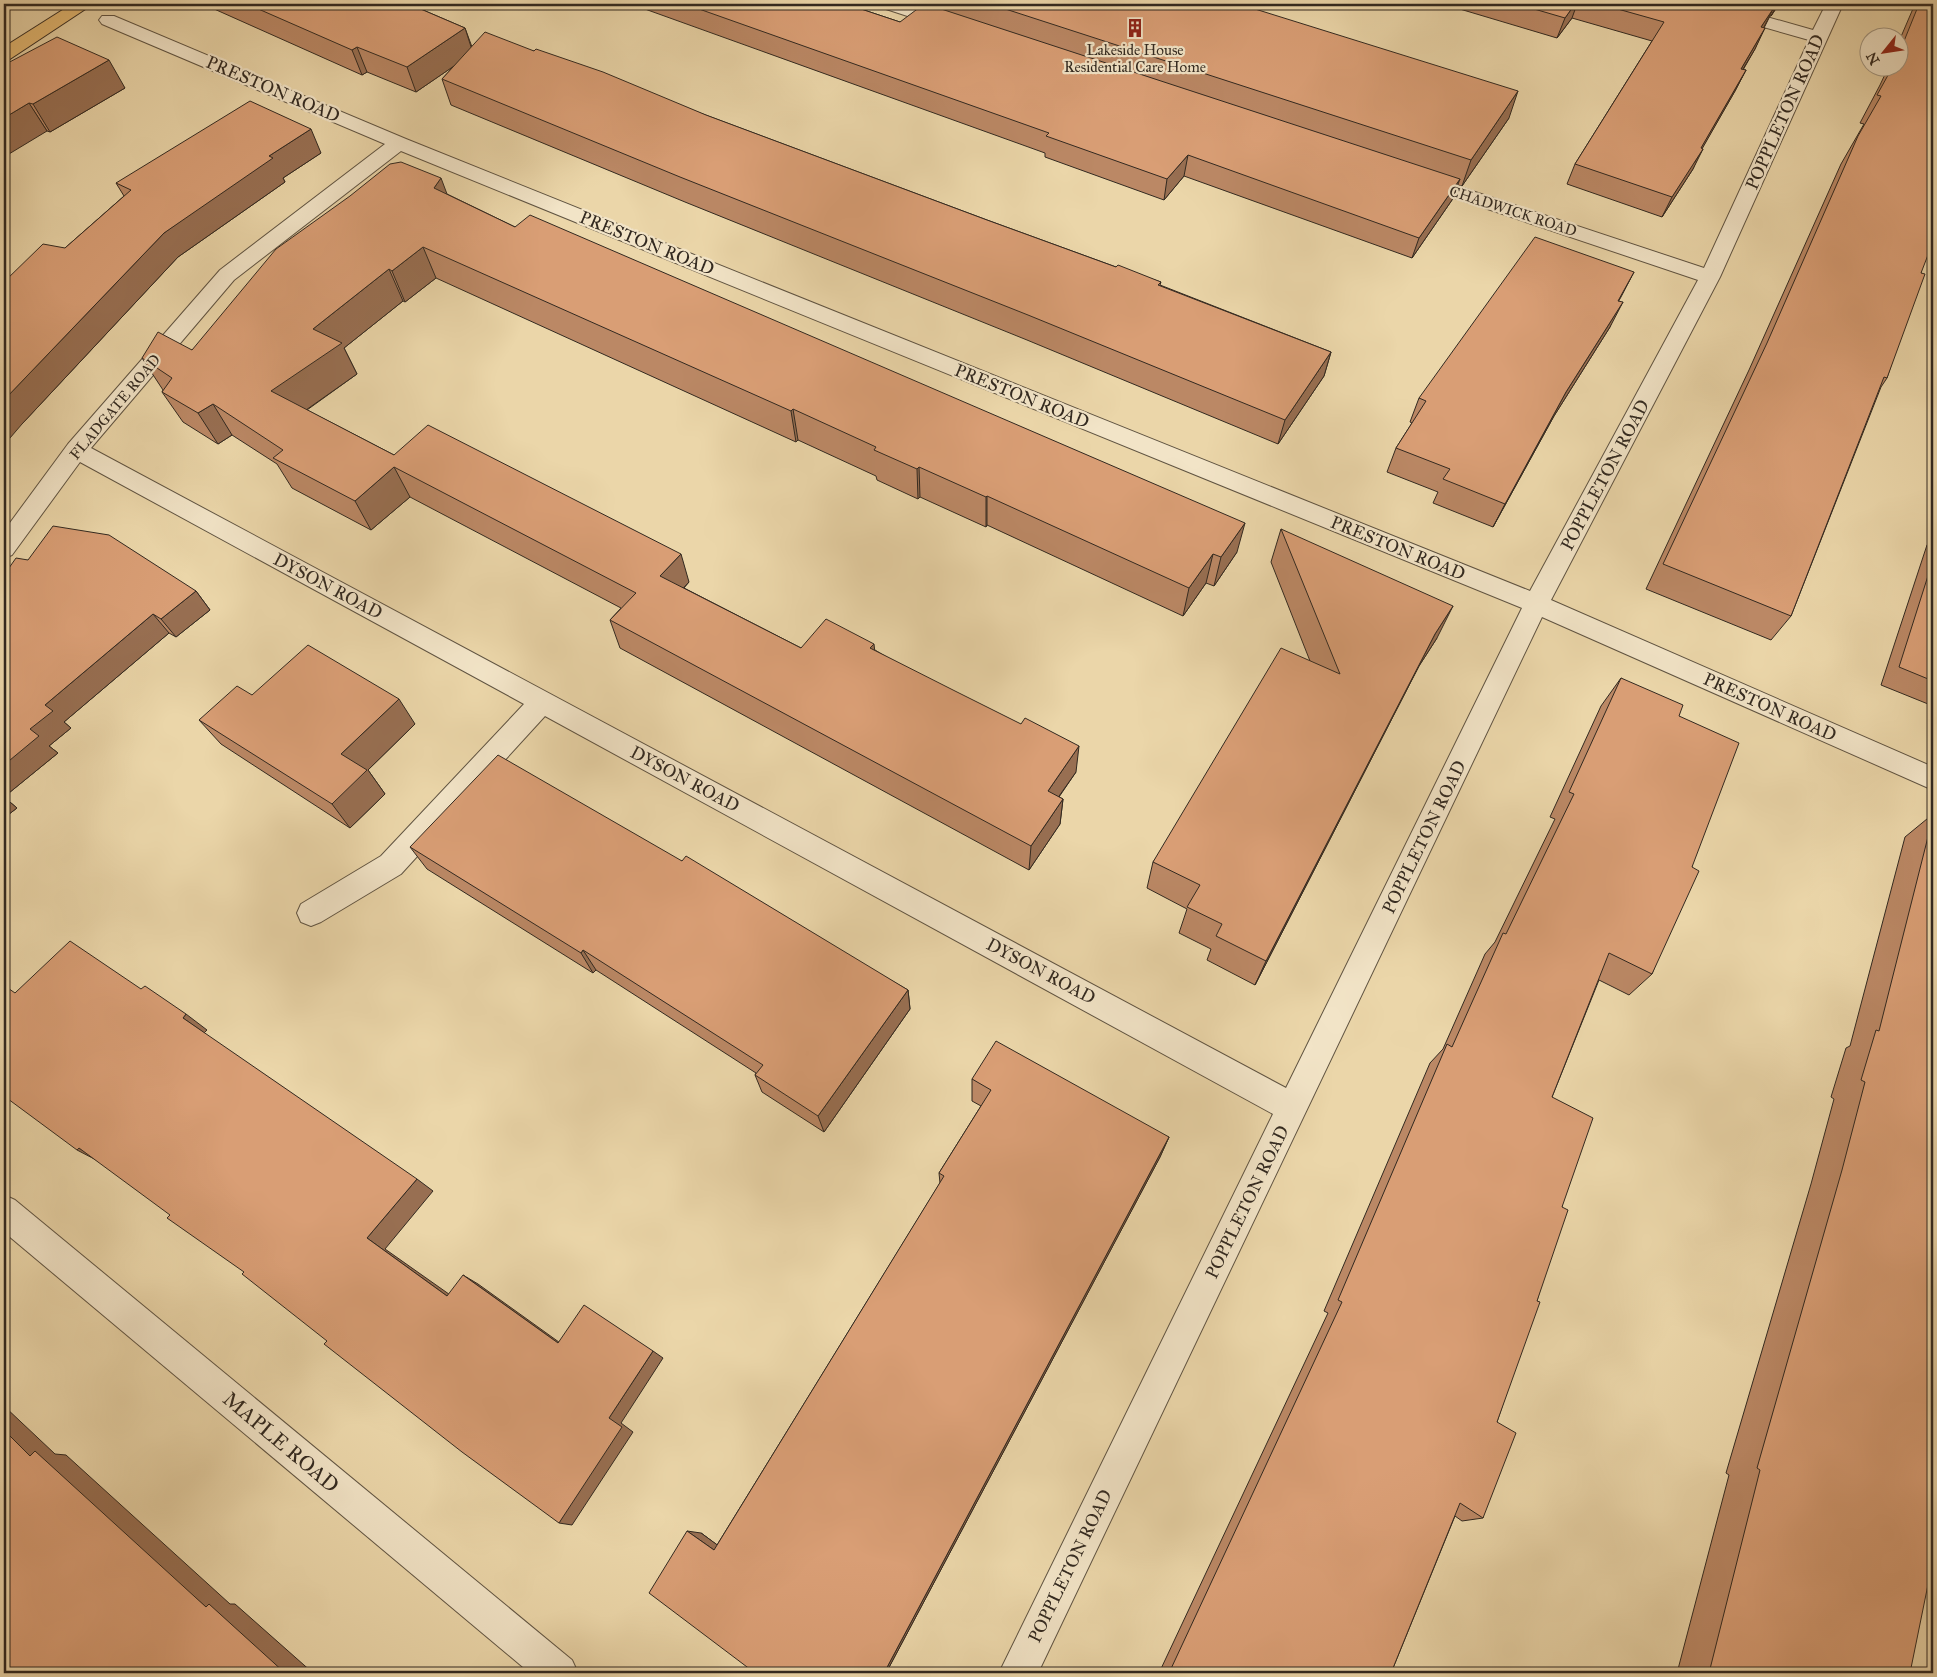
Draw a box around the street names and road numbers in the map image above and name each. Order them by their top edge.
street label: POPPLETON ROAD [1741,31,1829,193]
street label: PRESTON ROAD [203,51,343,127]
street label: CHADWICK ROAD [1447,182,1579,240]
street label: PRESTON ROAD [576,206,718,280]
street label: FLADGATE ROAD [66,351,164,463]
street label: PRESTON ROAD [951,359,1093,433]
street label: POPPLETON ROAD [1556,396,1654,554]
street label: PRESTON ROAD [1327,511,1469,585]
street label: DYSON ROAD [270,548,386,624]
street label: PRESTON ROAD [1700,668,1840,746]
street label: DYSON ROAD [627,741,743,817]
street label: POPPLETON ROAD [1377,757,1471,917]
street label: DYSON ROAD [983,933,1099,1009]
street label: POPPLETON ROAD [1200,1122,1294,1282]
street label: MAPLE ROAD [218,1386,344,1498]
street label: POPPLETON ROAD [1023,1486,1117,1646]

